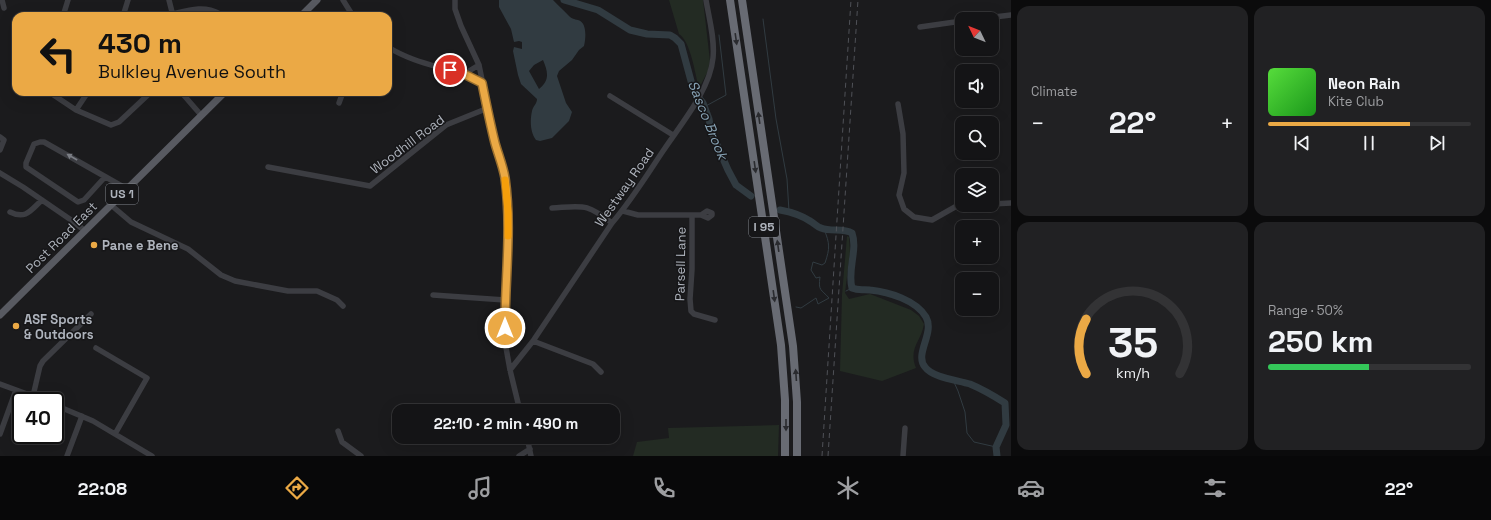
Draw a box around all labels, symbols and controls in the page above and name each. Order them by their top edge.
north arrow [955,12,999,56]
map controls [955,12,999,316]
text: 430 m [98,25,182,61]
icon: left [32,28,84,80]
one-way arrow [733,33,739,45]
pin [433,53,467,87]
icon: arrive [439,59,461,81]
text: Bulkley Avenue South [98,60,286,83]
button: sound [955,64,999,108]
text: Neon Rain [1328,74,1400,93]
water label: Sasco Brook [684,78,733,164]
text: Climate [1031,83,1077,100]
text: Kite Club [1328,93,1384,110]
text: 22° [1109,103,1156,142]
text: − [1031,109,1045,137]
text: + [1220,109,1234,137]
street label: Woodhill Road [367,111,448,178]
one-way arrow [756,112,762,124]
button: search [955,116,999,160]
icon: previous [1291,132,1313,154]
icon: pause [1358,132,1380,154]
icon: next [1426,132,1448,154]
street label: Westway Road [591,145,658,230]
one-way arrow [66,154,78,161]
one-way arrow [752,161,758,173]
button: layers [955,168,999,212]
road number: US 1 [106,184,138,204]
street label: Post Road East [22,198,101,277]
road number: I 95 [749,217,779,237]
button: + [955,220,999,264]
street label: Parsell Lane [671,227,690,301]
place label: Pane e Bene [102,237,179,254]
marker: Pane e Bene [89,240,99,250]
one-way arrow [775,240,781,252]
button: − [955,272,999,316]
one-way arrow [771,290,777,302]
text: Range · 50% [1268,302,1343,319]
position arrow [484,307,526,349]
place label: ASF Sports & Outdoors [24,311,94,343]
text: 35 [1107,316,1158,369]
marker: ASF Sports & Outdoors [11,321,21,331]
text: 250 km [1268,322,1373,361]
text: km/h [1115,364,1150,382]
one-way arrow [792,369,799,381]
speed limit sign: 40 [12,392,64,444]
text: 22:10 · 2 min · 490 m [434,414,578,433]
one-way arrow [783,419,789,432]
icon: directions [283,474,311,502]
icon: music [466,474,494,502]
icon: phone [650,474,678,502]
icon: climate [834,474,862,502]
icon: car [1017,474,1045,502]
icon: filters [1201,474,1229,502]
text: 22:08 [78,477,127,500]
text: 22° [1385,477,1413,500]

